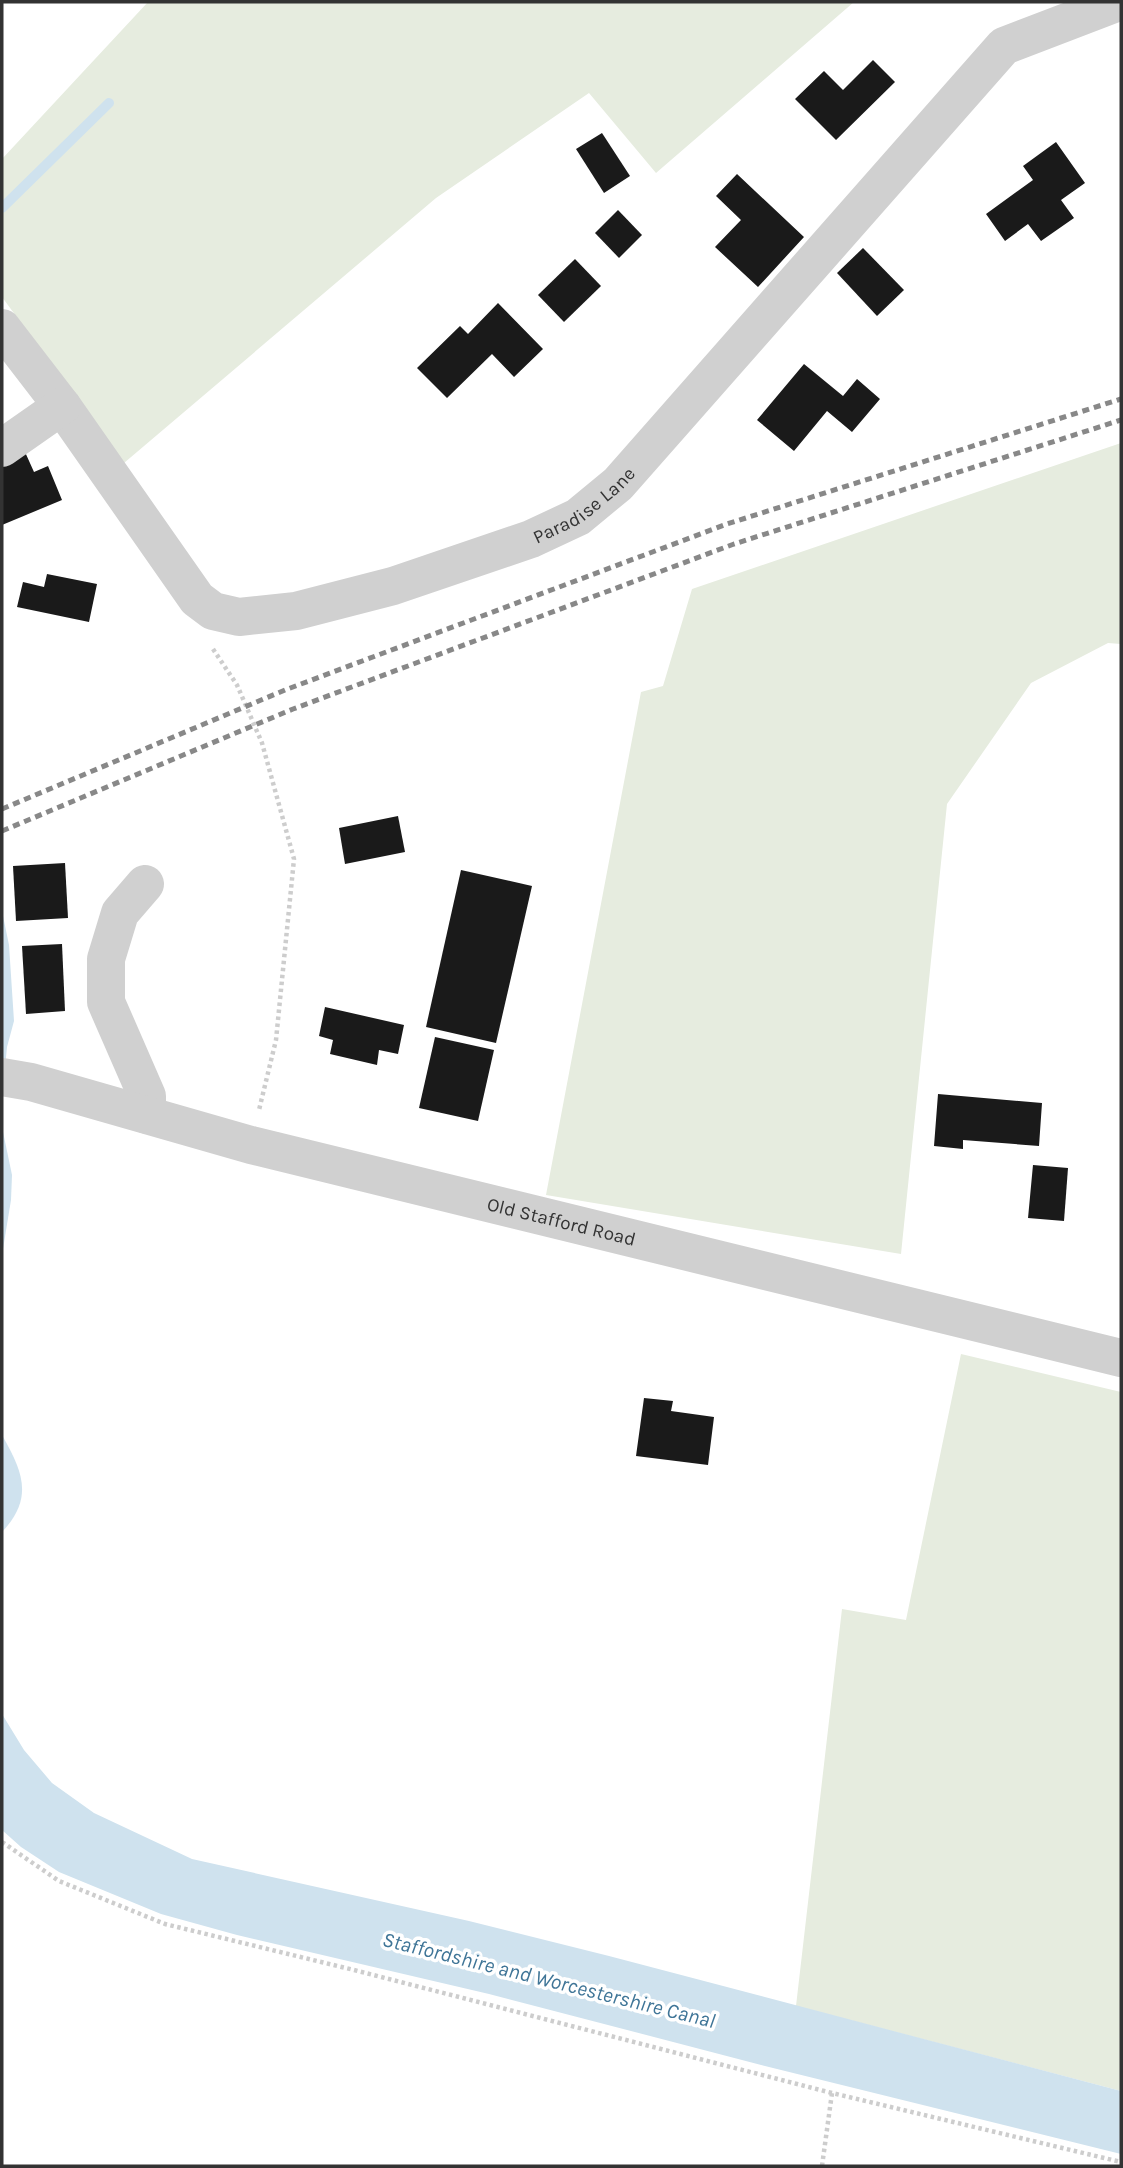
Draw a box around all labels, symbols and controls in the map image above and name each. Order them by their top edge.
street label: Paradise Lane [530,463,640,549]
street label: Old Stafford Road [485,1193,638,1251]
water label: Staffordshire and Worcestershire Canal [380,1927,718,2033]

